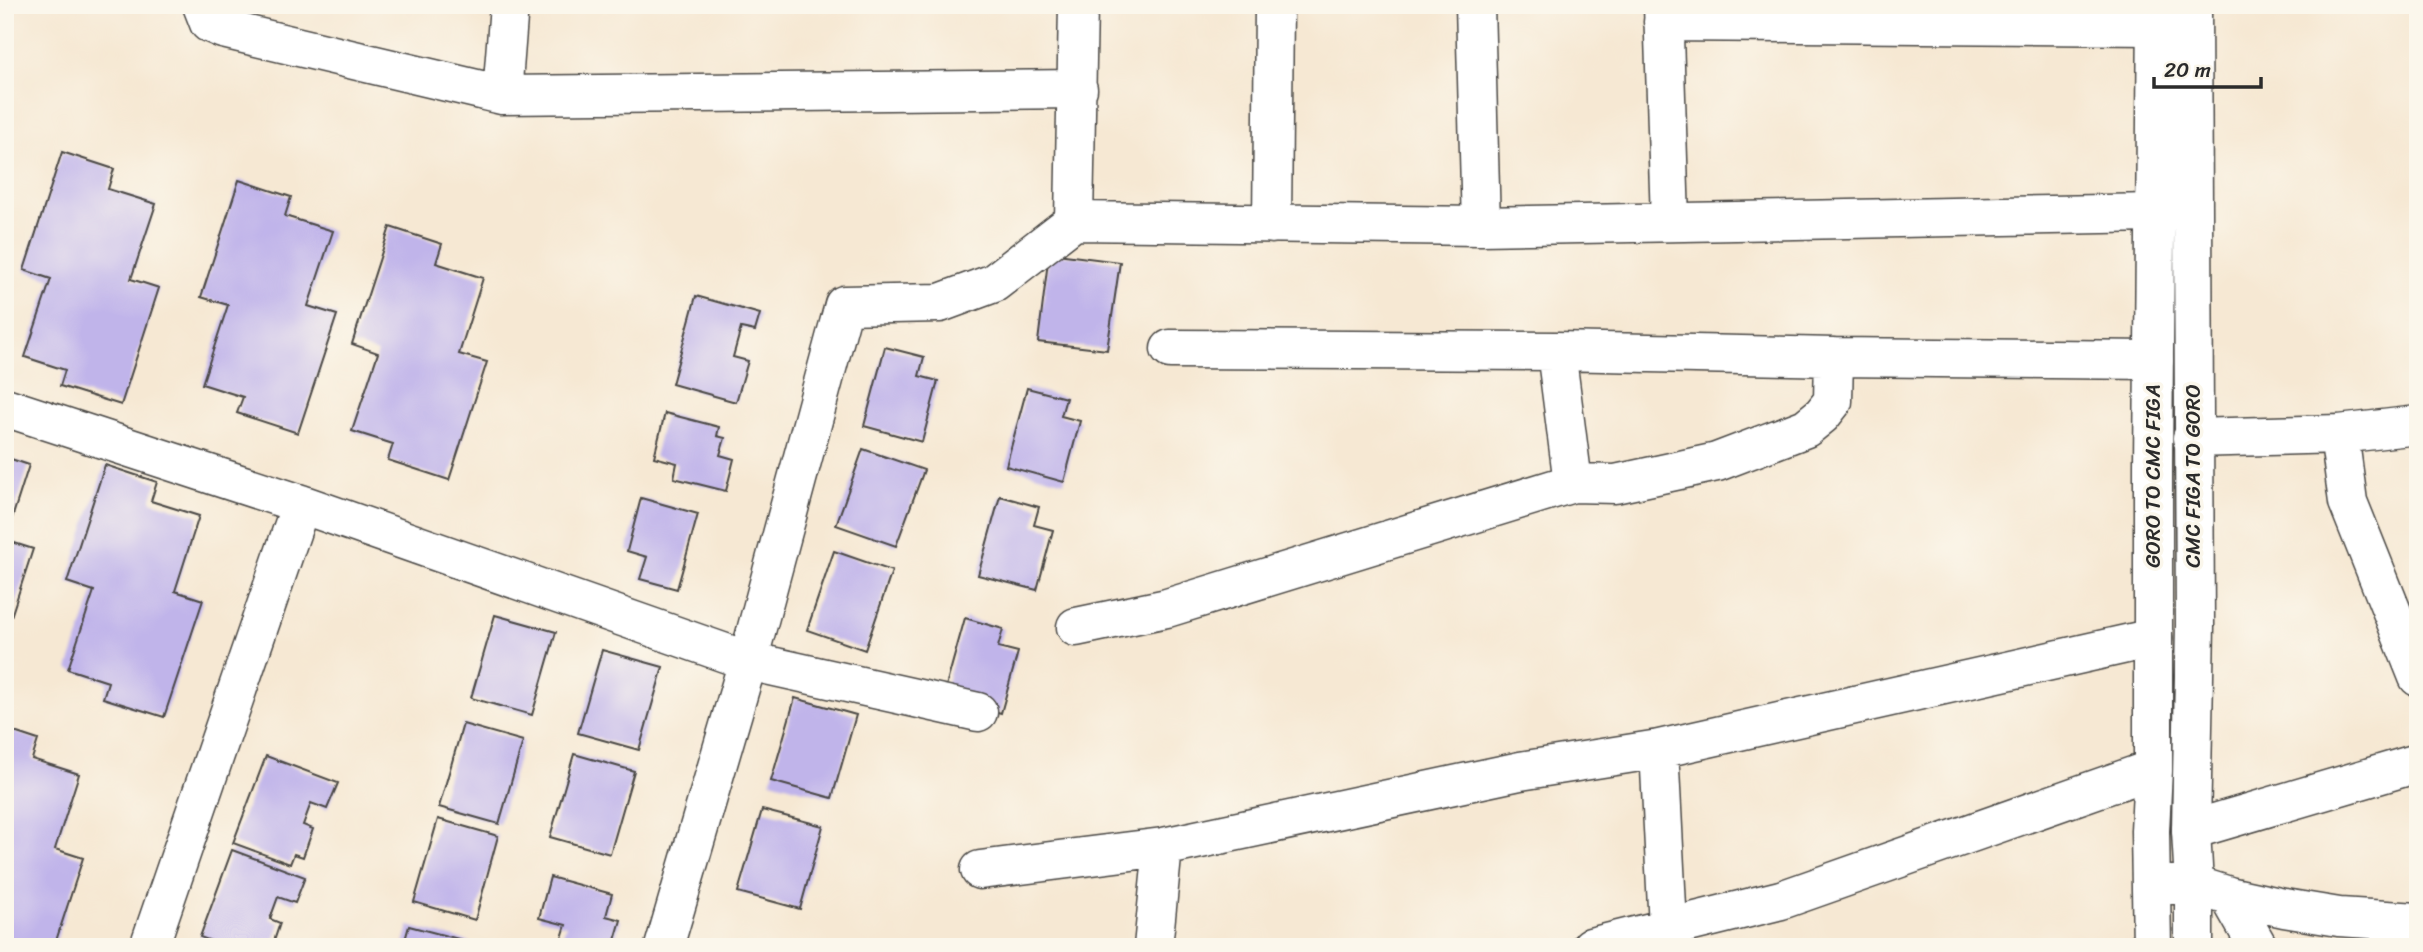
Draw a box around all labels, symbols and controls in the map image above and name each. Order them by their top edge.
scale bar [2154,46,2260,90]
text: 20 m [2164,51,2211,89]
street label: GORO TO CMC FIGA [2134,384,2172,568]
street label: CMC FIGA TO GORO [2174,384,2212,568]

